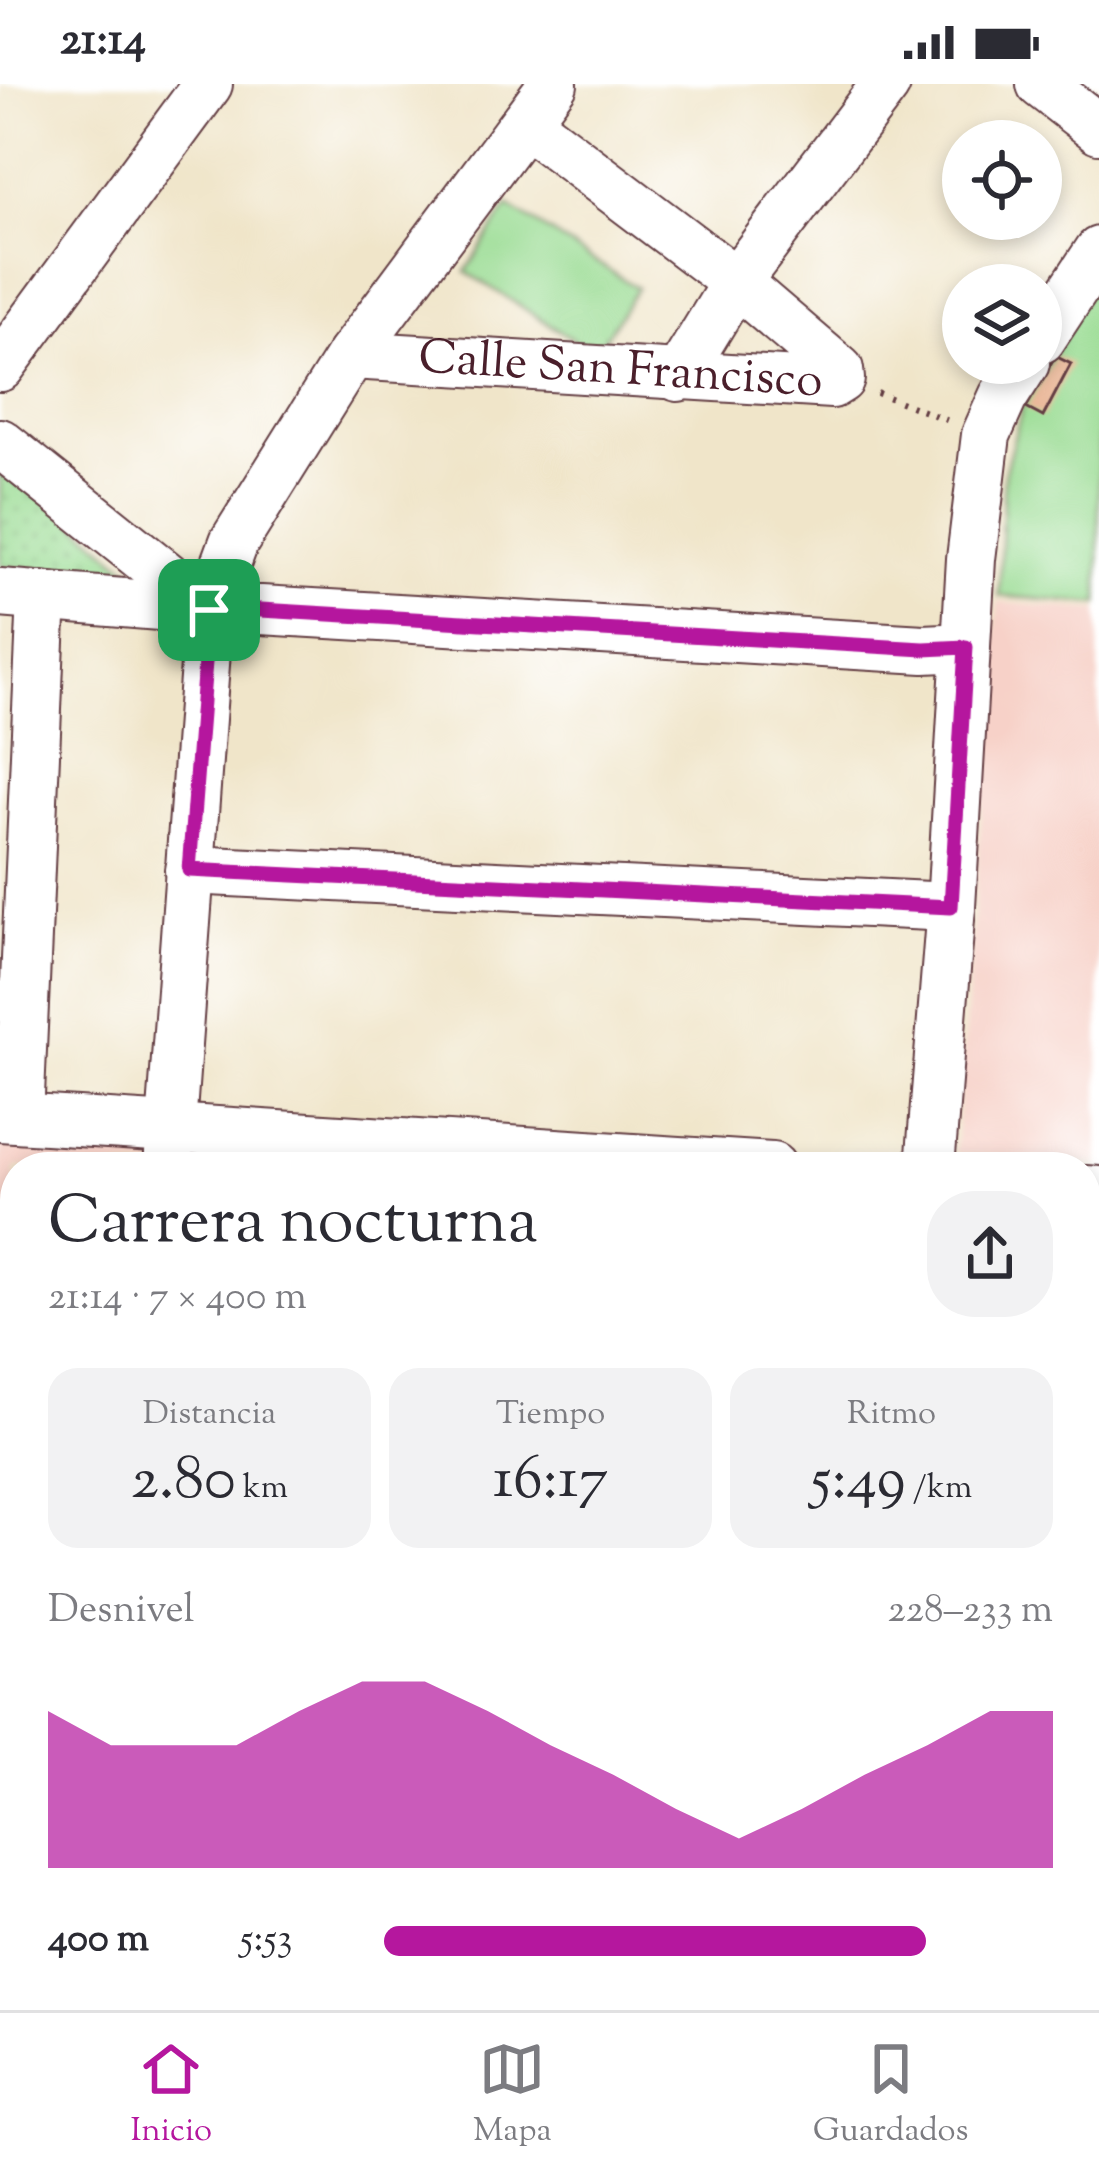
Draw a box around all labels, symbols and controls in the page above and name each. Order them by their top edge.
text: 21:14 [60,10,146,75]
map controls [942,120,1062,384]
button: locate [942,120,1062,240]
button: layers [942,264,1062,384]
street label: Calle San Francisco [417,325,825,418]
pin [158,559,260,661]
icon: arrive [176,577,242,643]
text: Carrera nocturna [48,1178,538,1273]
button: share [927,1191,1053,1317]
text: 21:14 · 7 × 400 m [48,1271,307,1327]
text: Distancia [143,1391,276,1439]
text: Tiempo [496,1391,605,1439]
text: Ritmo [847,1391,936,1439]
text: 2.80 [131,1439,236,1526]
text: 16:17 [493,1439,608,1526]
text: 5:49 [811,1439,906,1526]
text: km [236,1465,288,1513]
text: /km [906,1465,972,1513]
text: Desnivel [48,1584,194,1640]
text: 228–233 m [888,1584,1053,1640]
text: 400 m [48,1913,149,1969]
text: 5:53 [240,1913,293,1969]
tab: Inicio [130,2036,212,2156]
tab: Mapa [473,2036,552,2156]
tab: Guardados [813,2036,969,2156]

